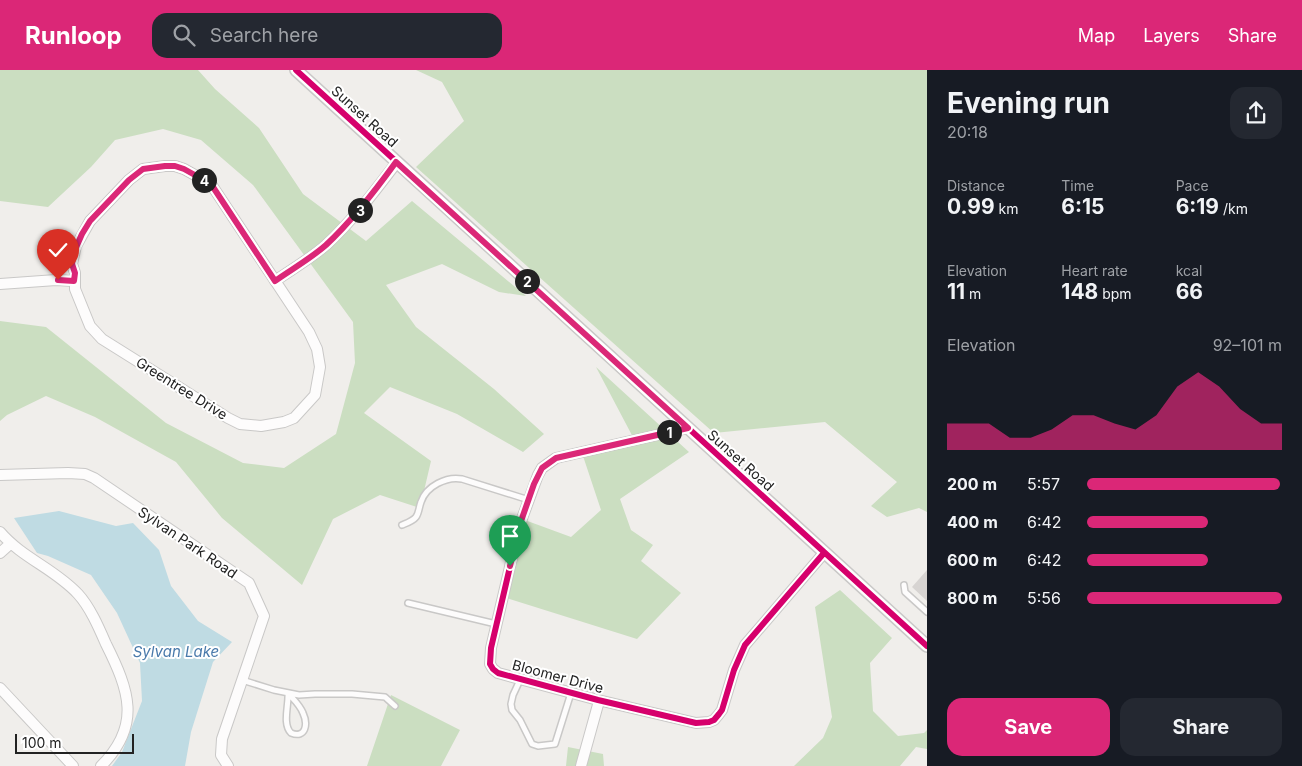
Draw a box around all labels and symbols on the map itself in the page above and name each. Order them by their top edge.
street label: Sunset Road [328,82,402,150]
pin: 4 [192,168,216,192]
pin: 3 [348,198,372,222]
pin [37,229,79,280]
pin: 2 [514,268,540,294]
street label: Greentree Drive [133,353,231,423]
pin: 1 [656,420,682,444]
street label: Sunset Road [704,426,778,494]
street label: Sylvan Park Road [135,503,241,581]
pin [489,515,531,566]
water label: Sylvan Lake [133,642,219,661]
street label: Bloomer Drive [511,656,605,696]
scale bar [15,731,134,754]

